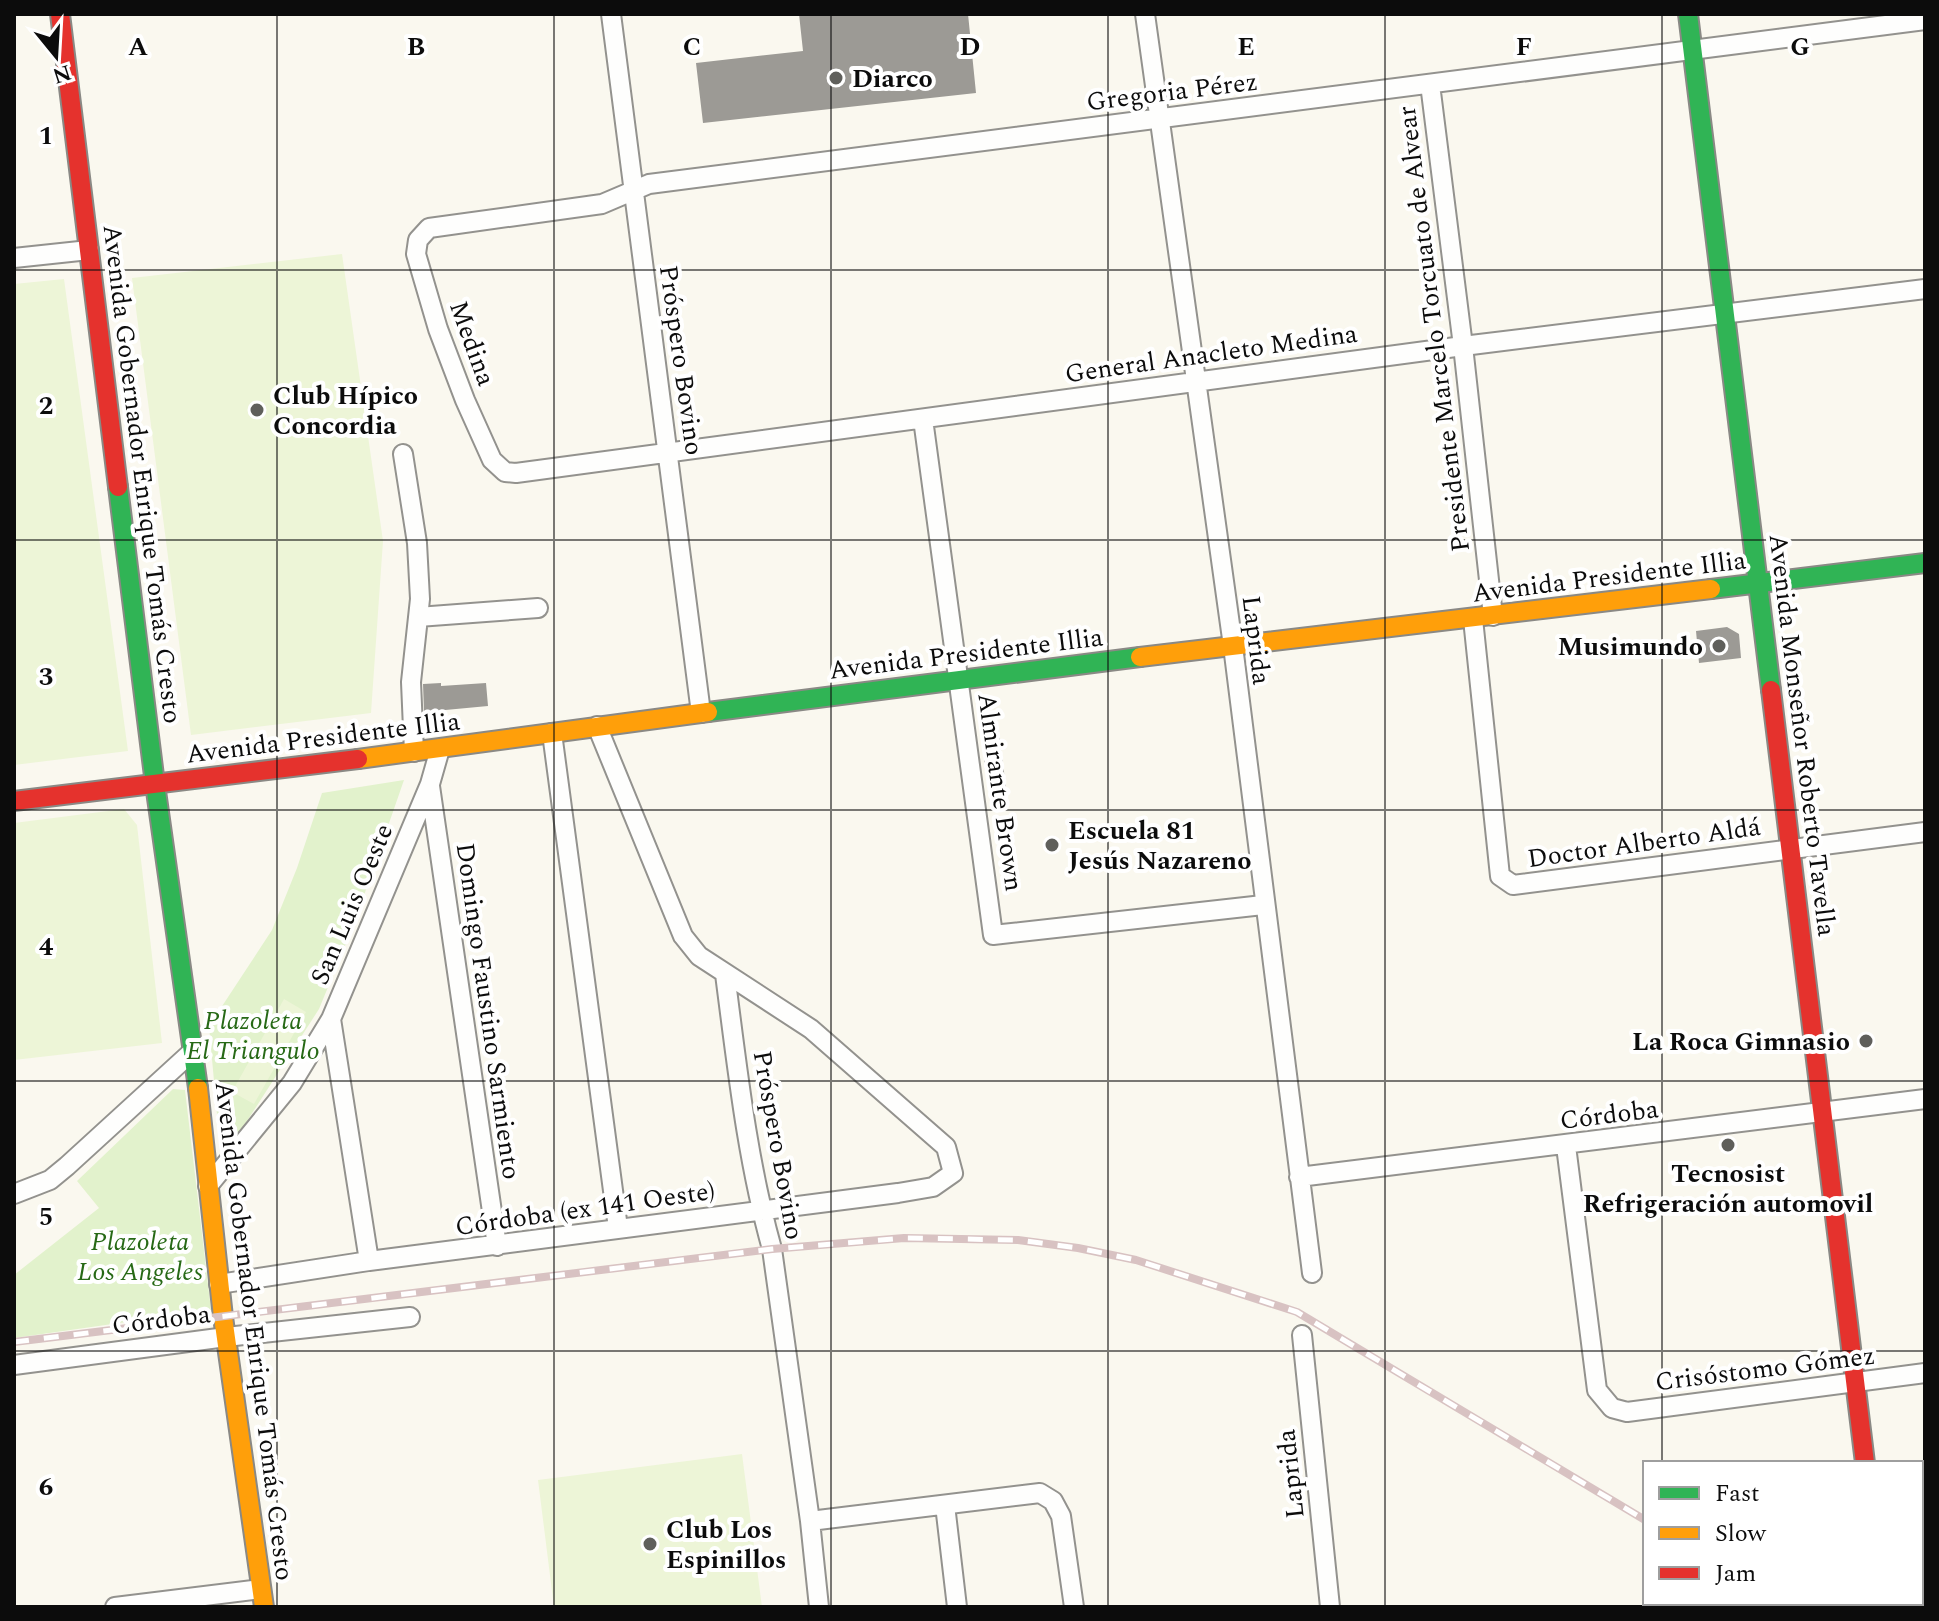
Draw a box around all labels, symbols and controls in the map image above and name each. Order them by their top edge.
north arrow [16,16,96,96]
text: A [128,27,148,67]
text: B [407,27,425,67]
text: C [683,27,701,67]
text: D [960,27,980,67]
text: E [1237,27,1255,67]
text: F [1516,27,1532,67]
text: G [1790,27,1810,67]
text: N [48,55,75,92]
place label: Diarco [852,59,933,99]
street label: Gregoria Pérez [1084,62,1260,122]
marker: Diarco [827,69,845,87]
street label: Presidente Marcelo Torcuato de Alvear [1387,104,1481,554]
text: 1 [39,116,53,156]
street label: Avenida Gobernador Enrique Tomás Cresto [92,222,192,726]
street label: Próspero Bovino [648,263,714,458]
street label: Medina [438,295,506,392]
street label: General Anacleto Medina [1062,314,1360,394]
place label: Club Hípico Concordia [273,376,418,446]
text: 2 [39,386,53,426]
marker: Club Hípico Concordia [248,401,266,419]
street label: Avenida Monseñor Roberto Tavella [1757,532,1847,939]
street label: Avenida Presidente Illia [1470,540,1749,614]
street label: Laprida [1231,593,1281,687]
street label: Avenida Presidente Illia [827,617,1106,691]
place label: Musimundo [1558,627,1703,667]
marker: Musimundo [1710,637,1728,655]
text: 3 [39,657,53,697]
street label: Almirante Brown [966,690,1034,894]
street label: Avenida Presidente Illia [184,701,463,775]
street label: Doctor Alberto Aldá [1525,807,1764,879]
place label: Escuela 81 Jesús Nazareno [1068,811,1251,881]
street label: San Luis Oeste [300,817,404,991]
marker: Escuela 81 Jesús Nazareno [1043,836,1061,854]
street label: Domingo Faustino Sarmiento [445,840,531,1182]
text: 4 [39,927,54,967]
park label: Plazoleta El Triangulo [186,1001,320,1071]
place label: La Roca Gimnasio [1632,1022,1850,1062]
marker: La Roca Gimnasio [1857,1032,1875,1050]
street label: Próspero Bovino [742,1047,814,1243]
street label: Avenida Gobernador Enrique Tomás Cresto [204,1079,304,1583]
street label: Córdoba [1558,1089,1661,1141]
marker: Tecnosist Refrigeración automovil [1719,1136,1737,1154]
place label: Tecnosist Refrigeración automovil [1583,1154,1873,1224]
street label: Córdoba (ex 141 Oeste) [453,1171,718,1247]
text: 5 [39,1197,53,1237]
park label: Plazoleta Los Angeles [77,1222,203,1292]
street label: Córdoba [110,1294,213,1346]
street label: Crisóstomo Gómez [1653,1336,1877,1402]
street label: Laprida [1266,1427,1316,1521]
legend [1643,1461,1923,1605]
text: 6 [39,1467,53,1507]
text: Fast [1715,1476,1760,1512]
place label: Club Los Espinillos [666,1510,786,1580]
text: Slow [1715,1516,1767,1552]
marker: Club Los Espinillos [641,1535,659,1553]
text: Jam [1715,1556,1756,1592]

